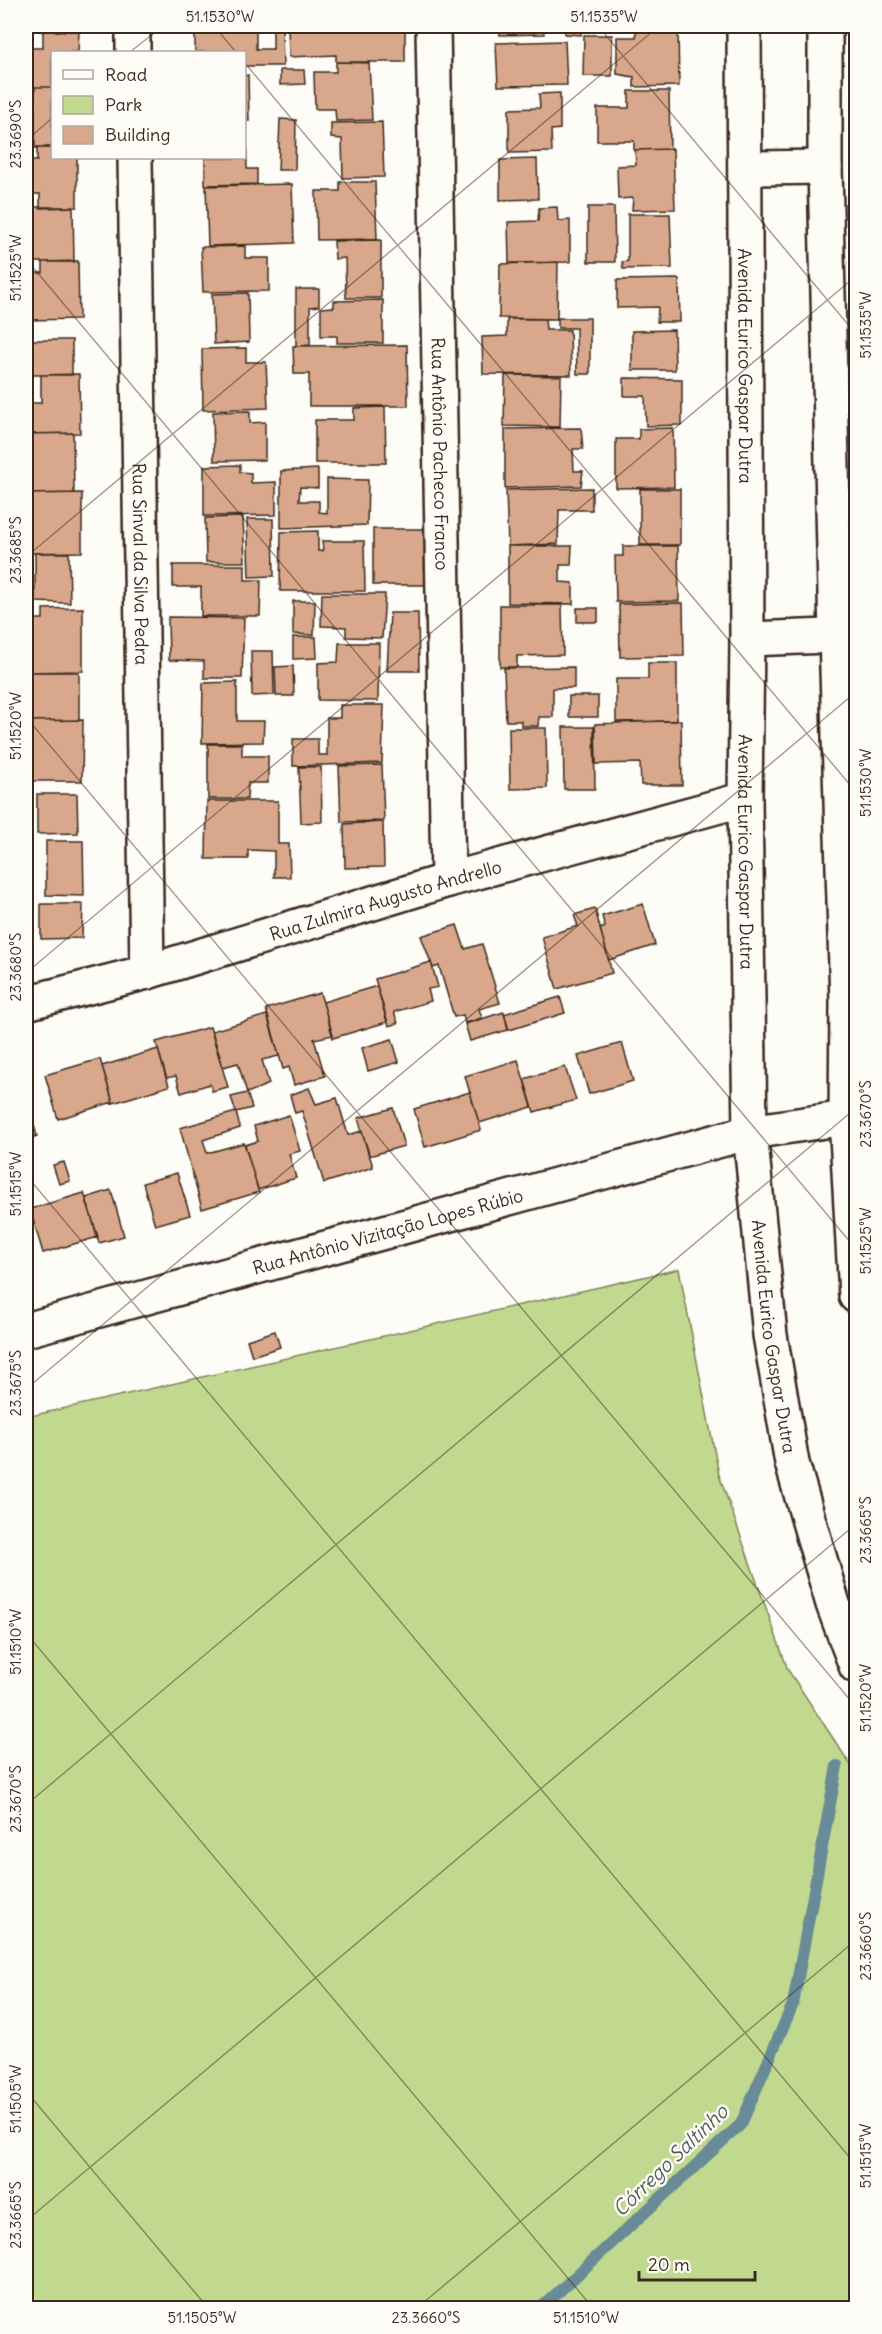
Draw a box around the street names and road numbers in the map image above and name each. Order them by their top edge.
street label: Avenida Eurico Gaspar Dutra [734,248,758,484]
street label: Rua Antônio Pacheco Franco [427,337,454,571]
street label: Rua Sinval da Silva Pedra [128,463,154,665]
street label: Avenida Eurico Gaspar Dutra [733,734,759,970]
street label: Rua Zulmira Augusto Andrello [267,854,504,945]
street label: Rua Antônio Vizitação Lopes Rúbio [250,1183,525,1279]
street label: Avenida Eurico Gaspar Dutra [747,1219,802,1455]

